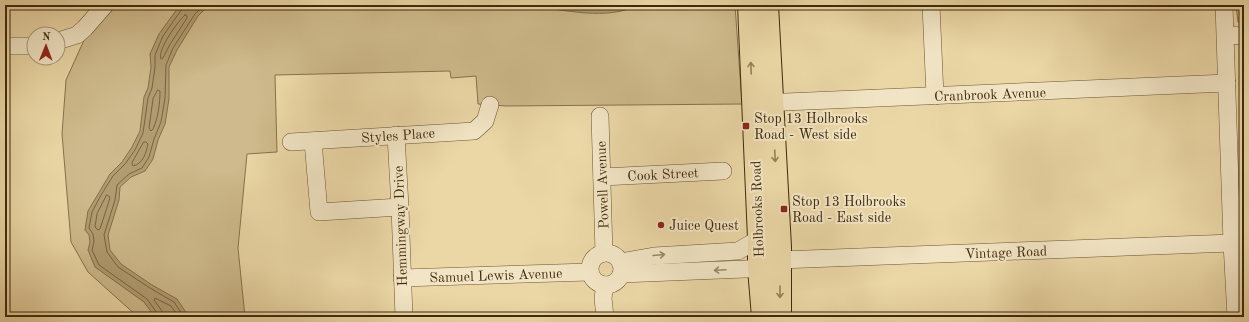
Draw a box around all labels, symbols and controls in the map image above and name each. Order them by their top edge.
north arrow [26,26,66,66]
text: N [42,32,51,43]
one-way arrow [748,62,755,75]
street label: Cranbrook Avenue [934,86,1046,104]
place label: Stop 13 Holbrooks Road - West side [754,112,868,142]
marker: Stop 13 Holbrooks Road - West side [741,121,751,131]
street label: Styles Place [361,126,435,146]
street label: Powell Avenue [594,141,612,229]
one-way arrow [772,149,779,162]
street label: Holbrooks Road [749,160,767,258]
street label: Hemmingway Drive [392,165,410,287]
street label: Cook Street [627,166,699,184]
place label: Stop 13 Holbrooks Road - East side [792,195,906,225]
marker: Stop 13 Holbrooks Road - East side [779,204,789,214]
place label: Juice Quest [669,219,739,233]
marker: Juice Quest [656,220,666,230]
street label: Vintage Road [965,245,1047,261]
one-way arrow [652,252,665,259]
one-way arrow [714,266,727,274]
street label: Samuel Lewis Avenue [429,267,563,285]
one-way arrow [776,285,784,298]

